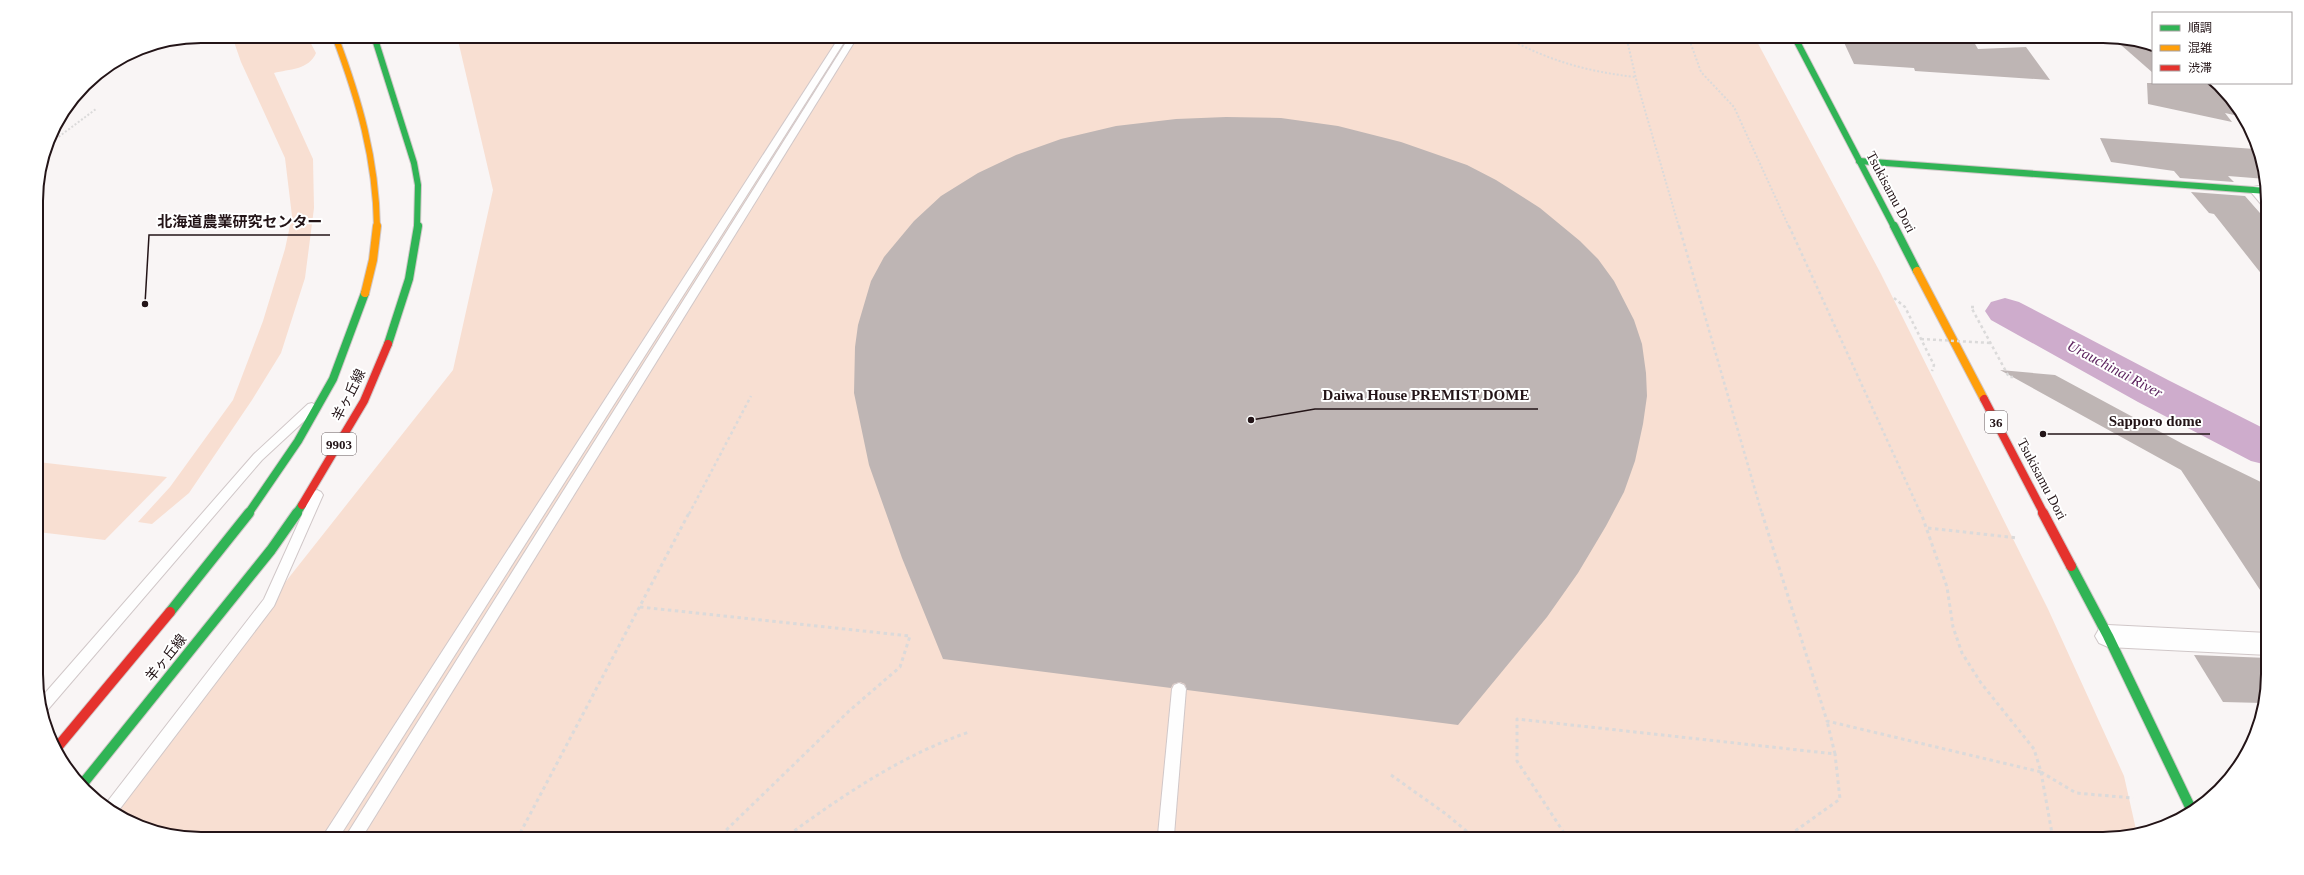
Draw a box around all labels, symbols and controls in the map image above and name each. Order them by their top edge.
legend [2152,12,2292,84]
text: 順調 [2188,21,2212,35]
text: 混雑 [2188,41,2212,55]
text: 渋滞 [2188,61,2212,75]
street label: Tsukisamu Dori [1863,149,1919,235]
callout: 北海道農業研究センター [149,208,330,235]
text: 北海道農業研究センター [157,214,323,230]
water label: Urauchinai River [2065,337,2165,401]
street label: 羊ヶ丘線 [330,367,368,423]
callout: Daiwa House PREMIST DOME [1315,382,1538,409]
text: Daiwa House PREMIST DOME [1323,387,1529,403]
callout: Sapporo dome [2101,407,2210,434]
road number: 36 [1985,411,2007,433]
text: Sapporo dome [2109,413,2202,429]
road number: 9903 [322,433,356,455]
street label: Tsukisamu Dori [2014,436,2070,522]
street label: 羊ヶ丘線 [143,632,189,684]

